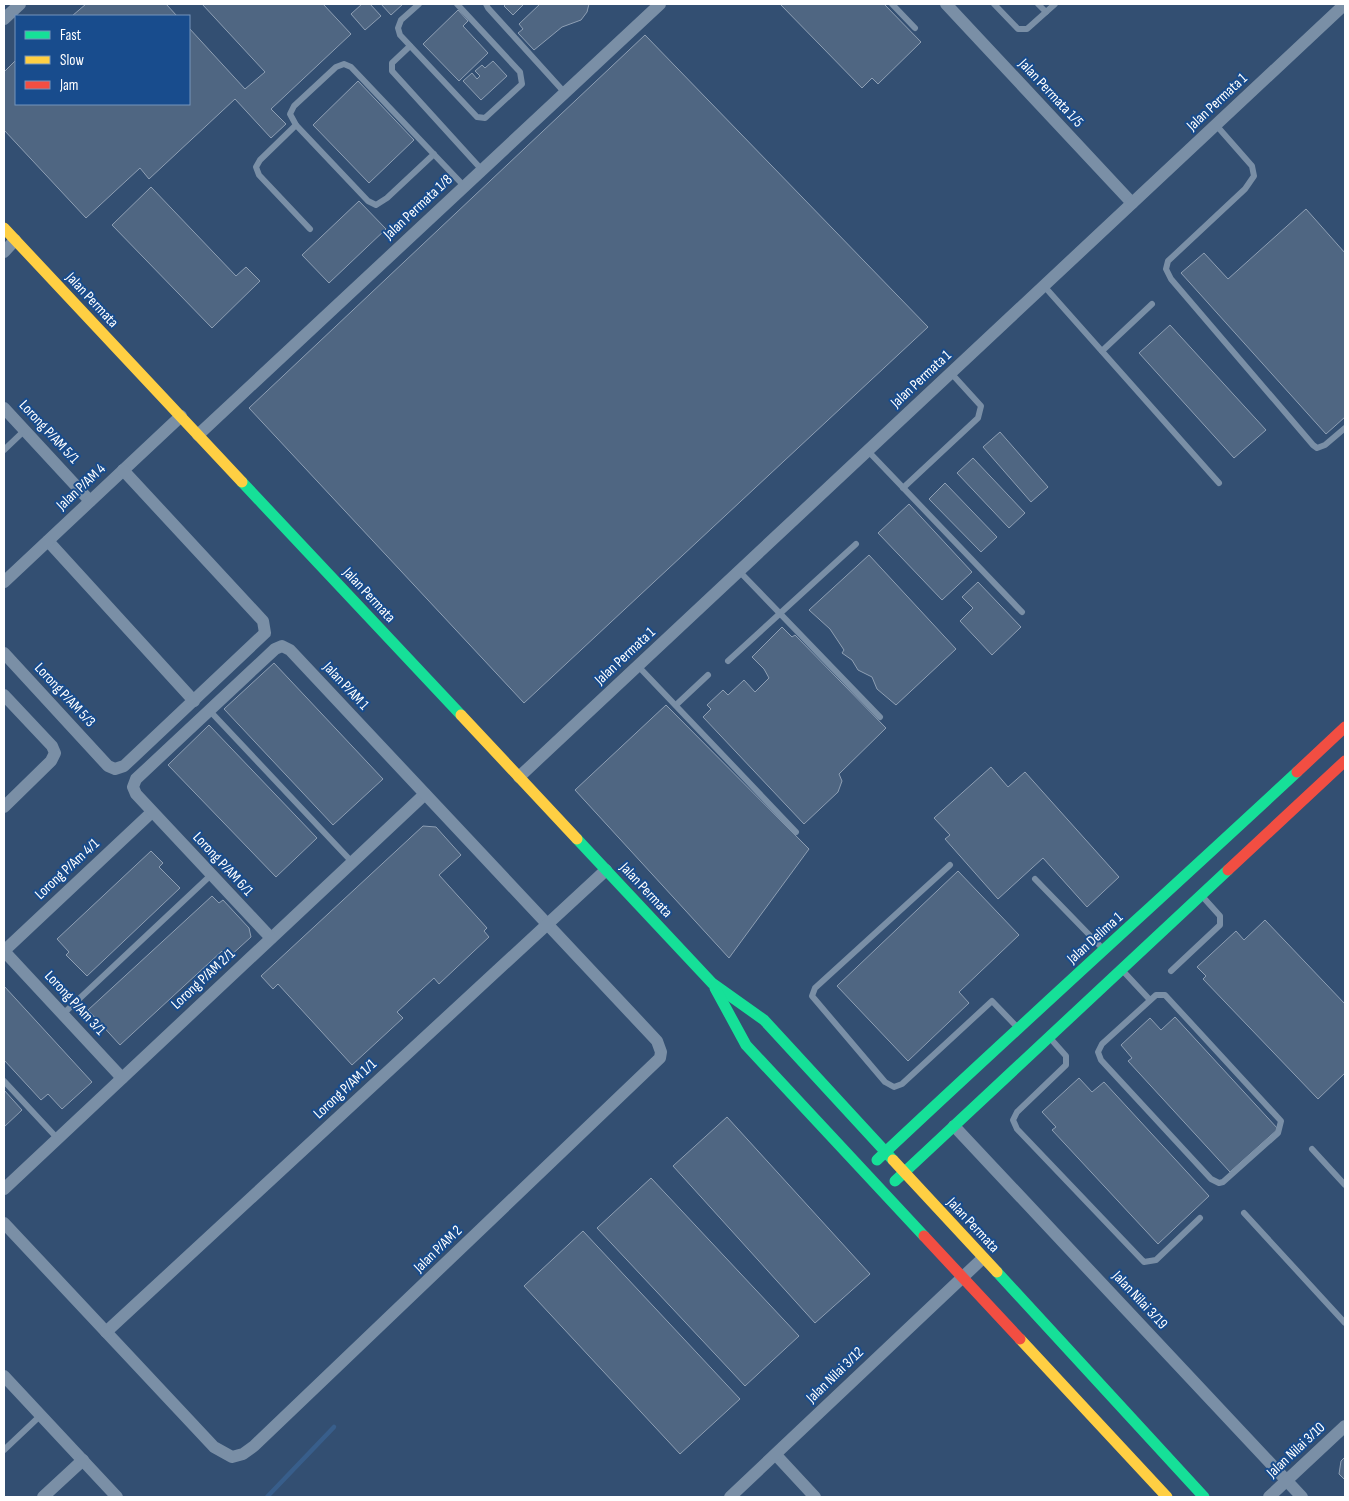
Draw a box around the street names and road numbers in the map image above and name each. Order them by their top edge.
street label: Jalan Permata 1/5 [1014,54,1088,131]
street label: Jalan Permata 1 [1182,69,1252,136]
street label: Jalan Permata 1/8 [379,170,456,244]
street label: Jalan Permata [61,268,122,332]
street label: Jalan Permata 1 [886,346,956,413]
street label: Lorong P/AM 5/1 [15,396,84,468]
street label: Jalan P/AM 4 [52,460,109,515]
street label: Jalan Permata [338,563,399,627]
street label: Jalan Permata 1 [590,623,660,690]
street label: Jalan P/AM 1 [318,657,374,715]
street label: Lorong P/AM 5/3 [30,659,100,731]
street label: Lorong P/AM 6/1 [189,828,258,900]
street label: Lorong P/Am 4/1 [31,834,104,904]
street label: Jalan Permata [615,858,676,922]
street label: Jalan Delima 1 [1062,908,1127,969]
street label: Lorong P/AM 2/1 [167,944,239,1013]
street label: Lorong P/Am 3/1 [40,967,110,1040]
street label: Lorong P/AM 1/1 [309,1054,381,1123]
street label: Jalan Permata [942,1193,1003,1257]
street label: Jalan P/AM 2 [409,1221,466,1277]
street label: Jalan Nilai 3/19 [1107,1266,1172,1333]
street label: Jalan Nilai 3/12 [802,1343,868,1408]
street label: Jalan Nilai 3/10 [1262,1418,1329,1483]

